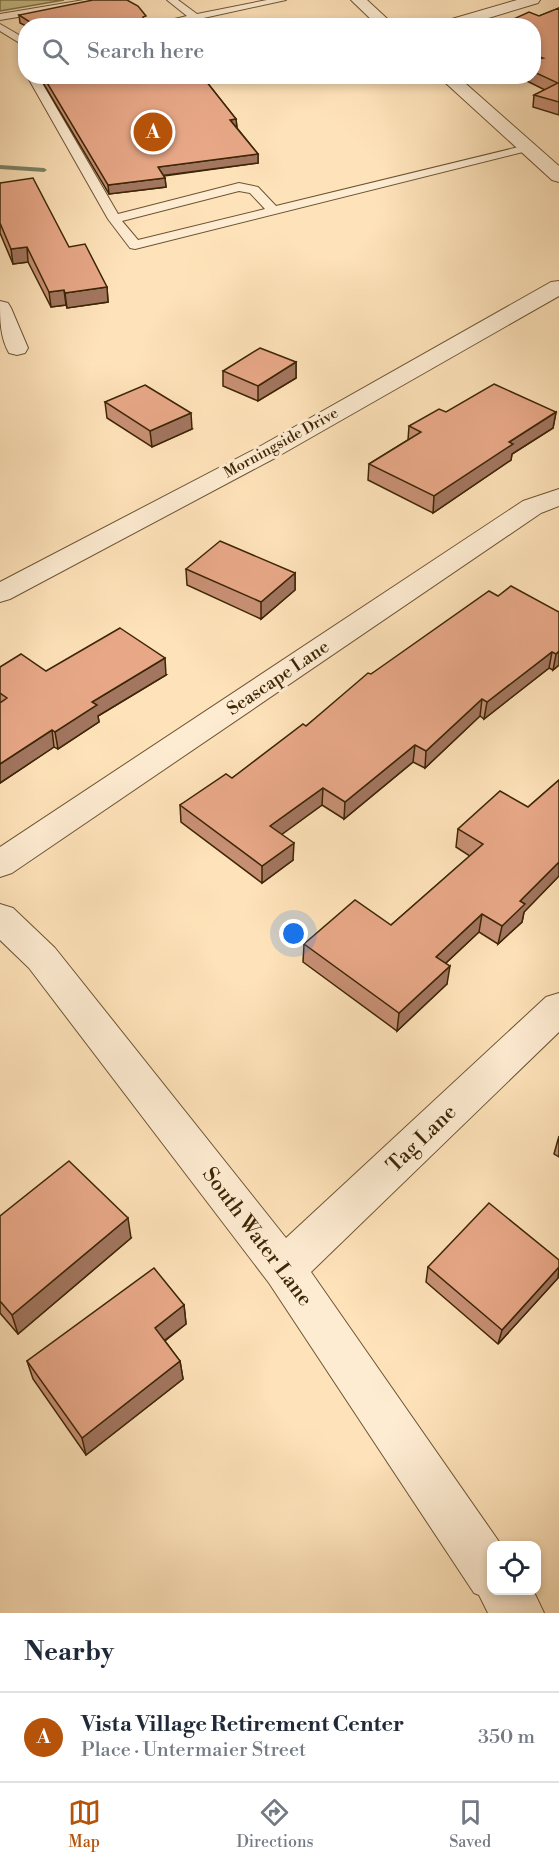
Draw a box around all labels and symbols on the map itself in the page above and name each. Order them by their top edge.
pin: A [134,110,172,154]
street label: Morningside Drive [220,404,342,482]
street label: Seascape Lane [222,635,334,721]
your location [279,919,308,948]
street label: Tag Lane [382,1099,462,1179]
street label: South Water Lane [196,1162,318,1312]

